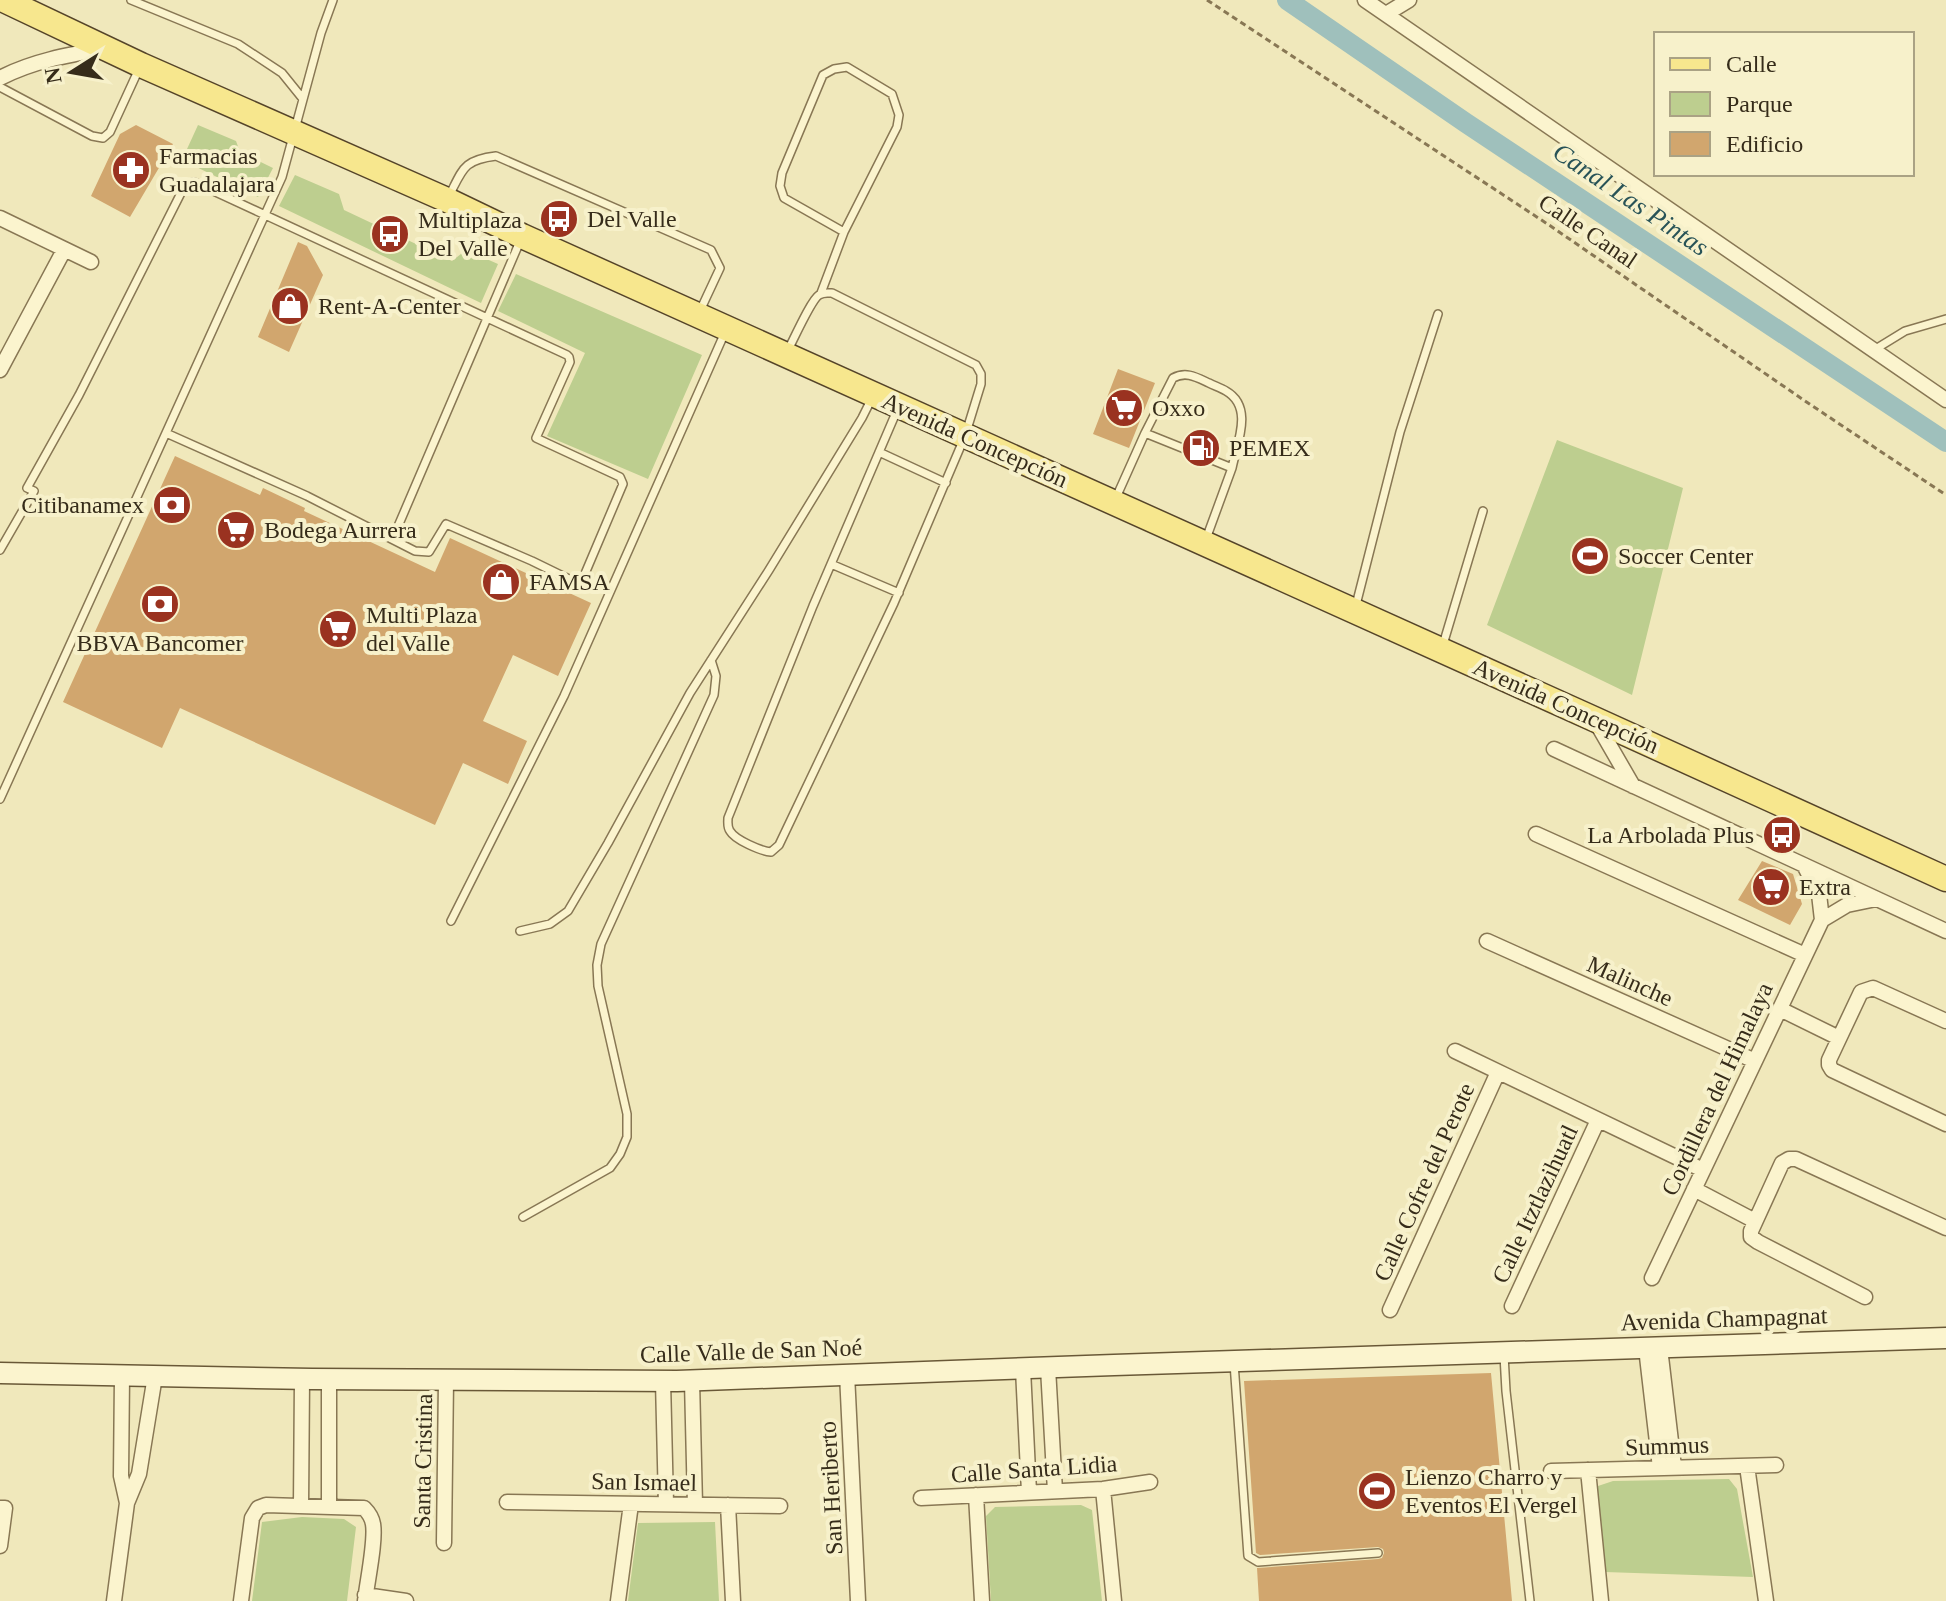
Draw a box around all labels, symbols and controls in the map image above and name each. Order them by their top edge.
north arrow [32,32,112,112]
legend [1654,32,1914,176]
text: Calle [1726,51,1777,77]
text: N [39,65,67,86]
text: Parque [1726,91,1793,117]
text: Edificio [1726,131,1803,157]
water label: Canal Las Pintas [1548,137,1714,262]
place label: Farmacias Guadalajara [159,143,275,197]
pharmacy icon: Farmacias Guadalajara [110,149,152,191]
street label: Calle Canal [1534,189,1642,273]
bus stop icon: Del Valle [538,198,580,240]
place label: Del Valle [587,206,677,232]
place label: Multiplaza Del Valle [418,207,522,261]
bus stop icon: Multiplaza Del Valle [369,213,411,255]
shop icon: Rent-A-Center [269,285,311,327]
place label: Rent-A-Center [318,293,461,319]
street label: Avenida Concepción [878,387,1072,493]
supermarket icon: Oxxo [1103,387,1145,429]
place label: Oxxo [1152,395,1205,421]
fuel station icon: PEMEX [1180,427,1222,469]
place label: PEMEX [1229,435,1310,461]
bank icon: Citibanamex [151,484,193,526]
place label: Citibanamex [21,492,144,518]
supermarket icon: Bodega Aurrera [215,509,257,551]
place label: Bodega Aurrera [264,517,417,543]
sports icon: Soccer Center [1569,535,1611,577]
place label: Soccer Center [1618,543,1753,569]
shop icon: FAMSA [480,561,522,603]
place label: FAMSA [529,569,611,595]
bank icon: BBVA Bancomer [139,583,181,625]
place label: Multi Plaza del Valle [366,602,478,656]
supermarket icon: Multi Plaza del Valle [317,608,359,650]
place label: BBVA Bancomer [77,630,243,656]
street label: Avenida Concepción [1469,653,1663,759]
bus stop icon: La Arbolada Plus [1761,814,1803,856]
place label: La Arbolada Plus [1587,822,1754,848]
supermarket icon: Extra [1750,866,1792,908]
place label: Extra [1799,874,1851,900]
street label: Malinche [1583,951,1677,1011]
street label: Cordillera del Himalaya [1656,978,1778,1200]
street label: Calle Cofre del Perote [1369,1079,1479,1285]
street label: Calle Itztlazihuatl [1487,1121,1583,1287]
street label: Avenida Champagnat [1620,1302,1828,1336]
street label: Calle Valle de San Noé [640,1334,862,1368]
street label: Santa Cristina [409,1393,437,1529]
street label: San Heriberto [815,1420,847,1556]
street label: Summus [1625,1432,1709,1460]
street label: Calle Santa Lidia [950,1450,1118,1488]
place label: Lienzo Charro y Eventos El Vergel [1405,1464,1578,1518]
street label: San Ismael [591,1468,698,1496]
sports icon: Lienzo Charro y Eventos El Vergel [1356,1470,1398,1512]

